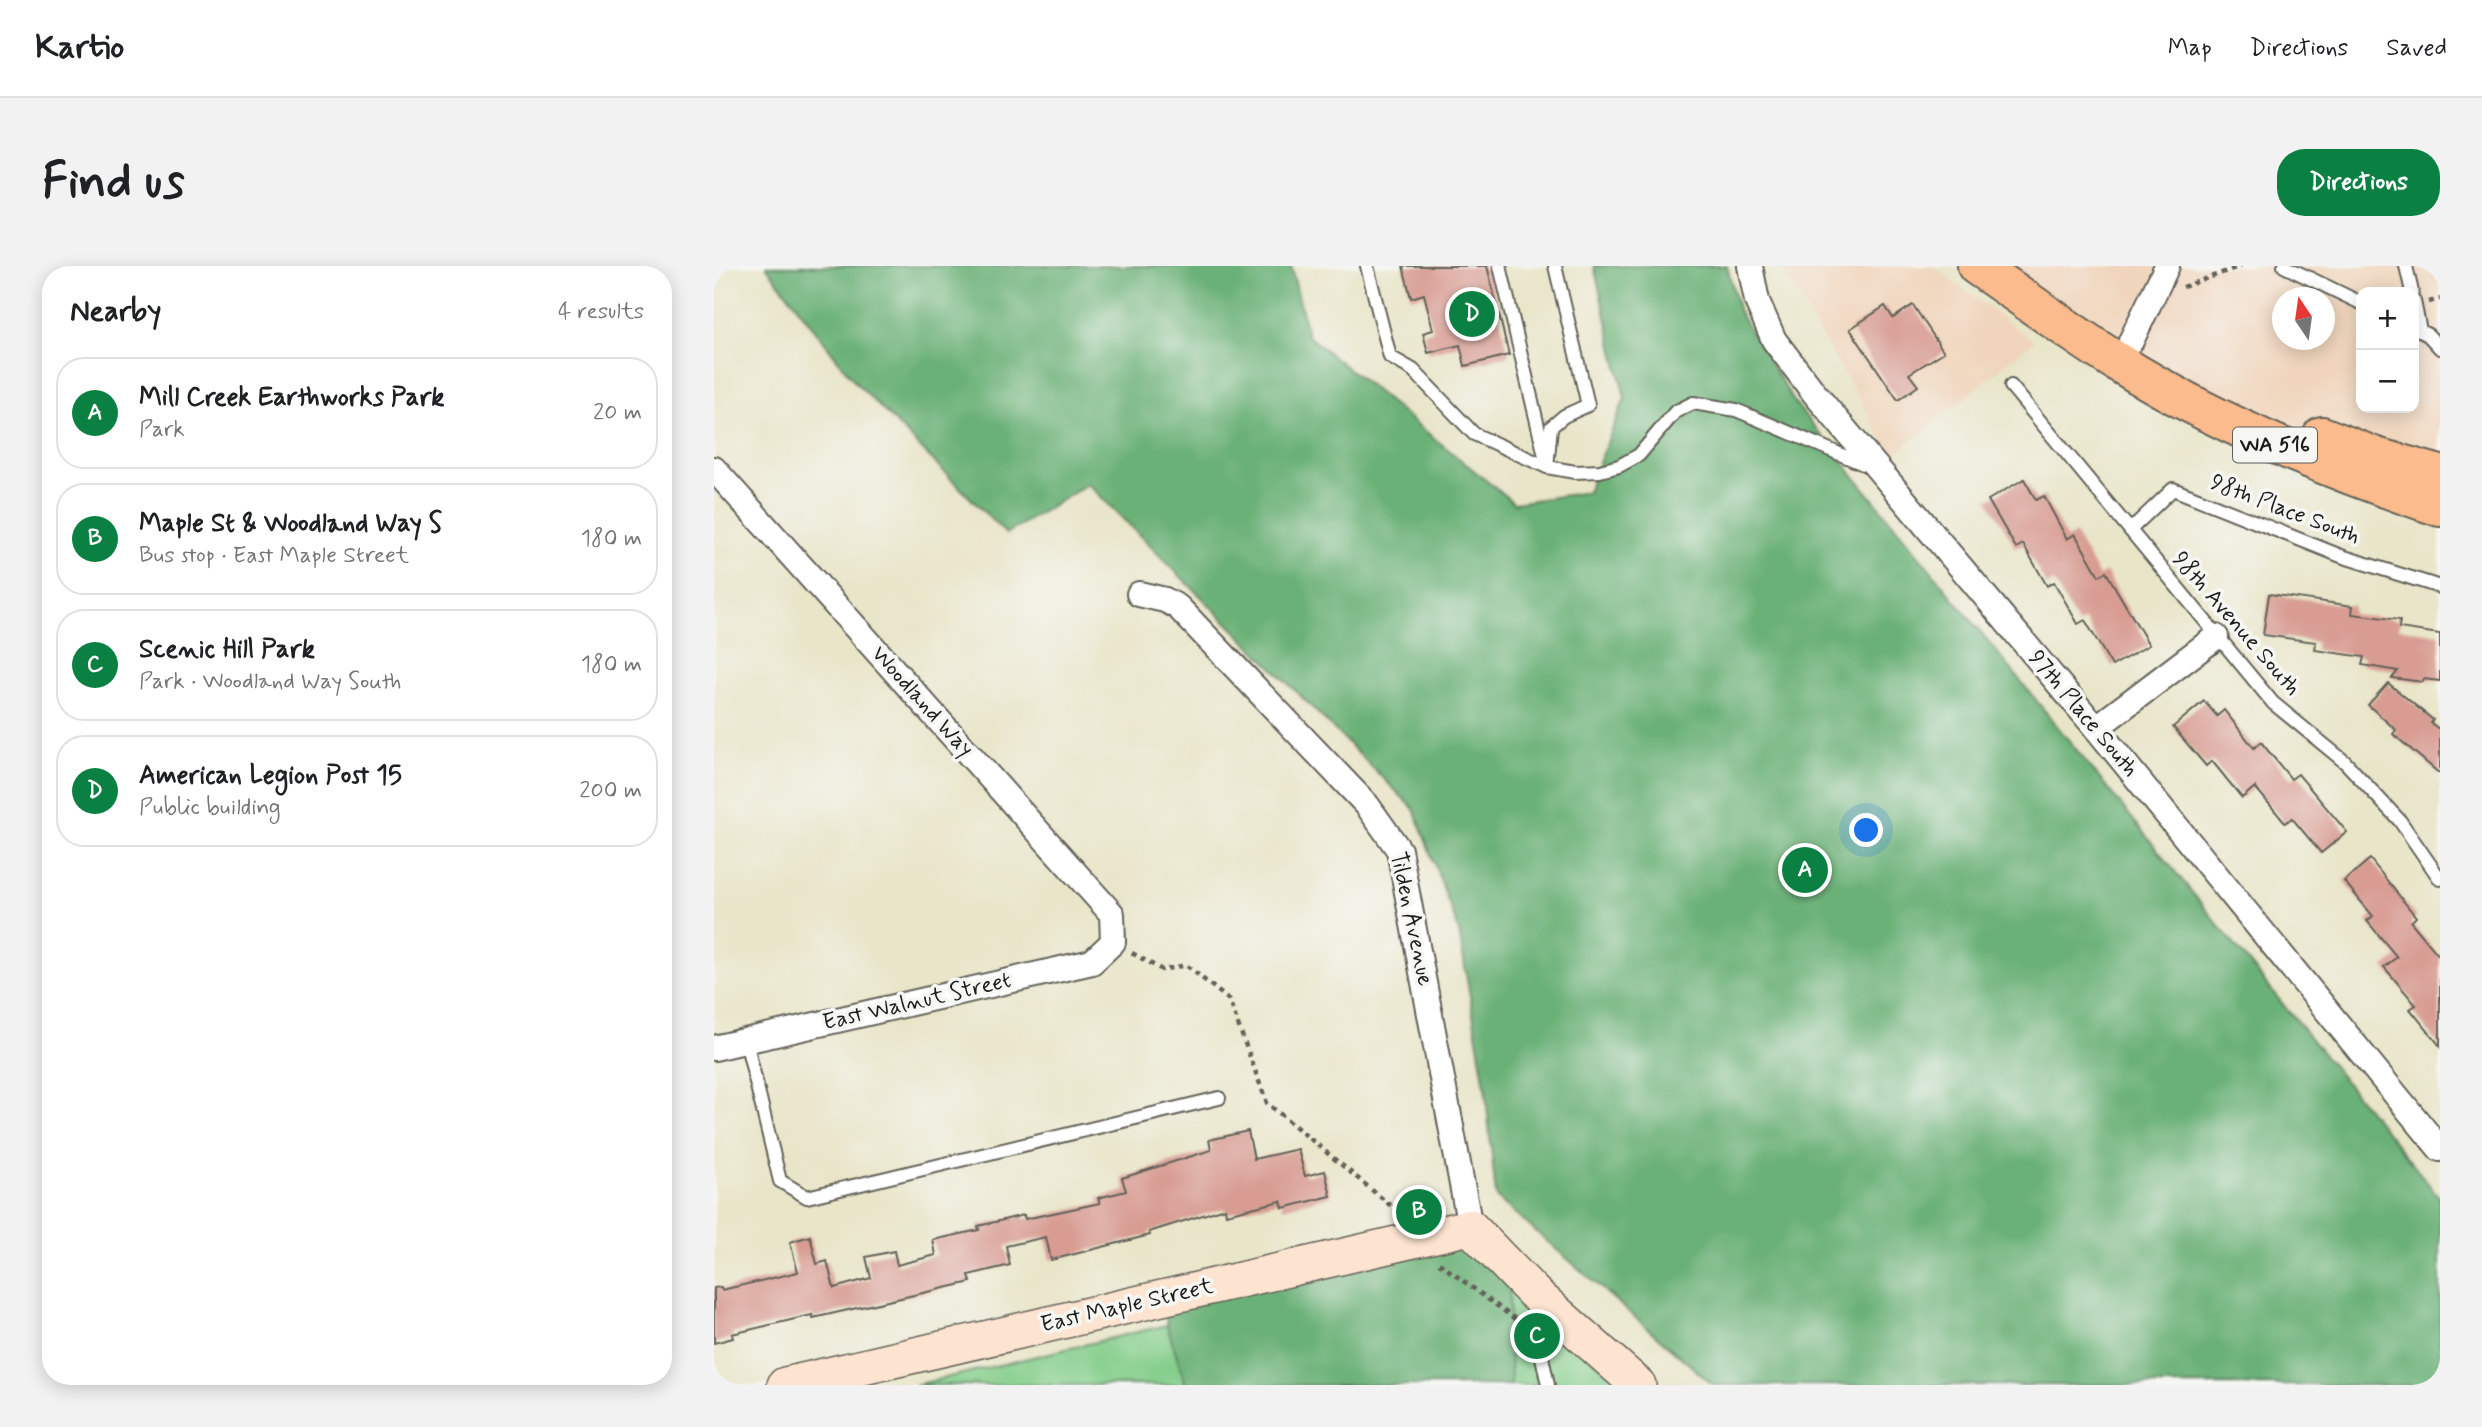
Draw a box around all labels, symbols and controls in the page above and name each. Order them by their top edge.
text: Kartio [35,26,124,70]
text: Map [2168,33,2212,64]
text: Directions [2250,33,2348,64]
text: Saved [2386,33,2447,64]
button: Directions [2277,149,2440,216]
text: Find us [42,150,185,215]
north arrow [2272,287,2335,350]
map controls [2356,287,2419,413]
button: + [2356,287,2419,350]
pin: D [1449,288,1495,340]
text: Nearby [70,292,161,331]
text: 4 results [558,297,644,327]
button: − [2356,350,2419,413]
text: Mill Creek Earthworks Park [139,381,445,415]
text: A [87,398,103,428]
text: 20 m [593,398,642,428]
text: Park [139,415,185,445]
road number: WA 516 [2233,428,2317,462]
street label: 98th Place South [2206,468,2364,552]
text: Maple St & Woodland Way S [139,507,442,541]
text: B [88,524,102,554]
text: 180 m [581,524,642,554]
text: Bus stop · East Maple Street [139,541,409,571]
street label: 98th Avenue South [2165,546,2307,702]
text: Scenic Hill Park [139,633,315,667]
street label: Woodland Way [864,640,980,764]
street label: 97th Place South [2021,644,2145,784]
text: C [87,650,103,680]
text: 180 m [581,650,642,680]
text: Park · Woodland Way South [139,667,401,697]
text: American Legion Post 15 [139,759,402,793]
text: D [87,776,103,806]
text: 200 m [579,776,642,806]
text: Public building [139,793,281,823]
your location [1849,813,1883,847]
pin: A [1782,844,1828,896]
street label: Tilden Avenue [1382,849,1440,989]
street label: East Walnut Street [820,966,1014,1038]
pin: B [1396,1186,1442,1238]
street label: East Maple Street [1038,1271,1217,1340]
pin: C [1514,1310,1560,1362]

